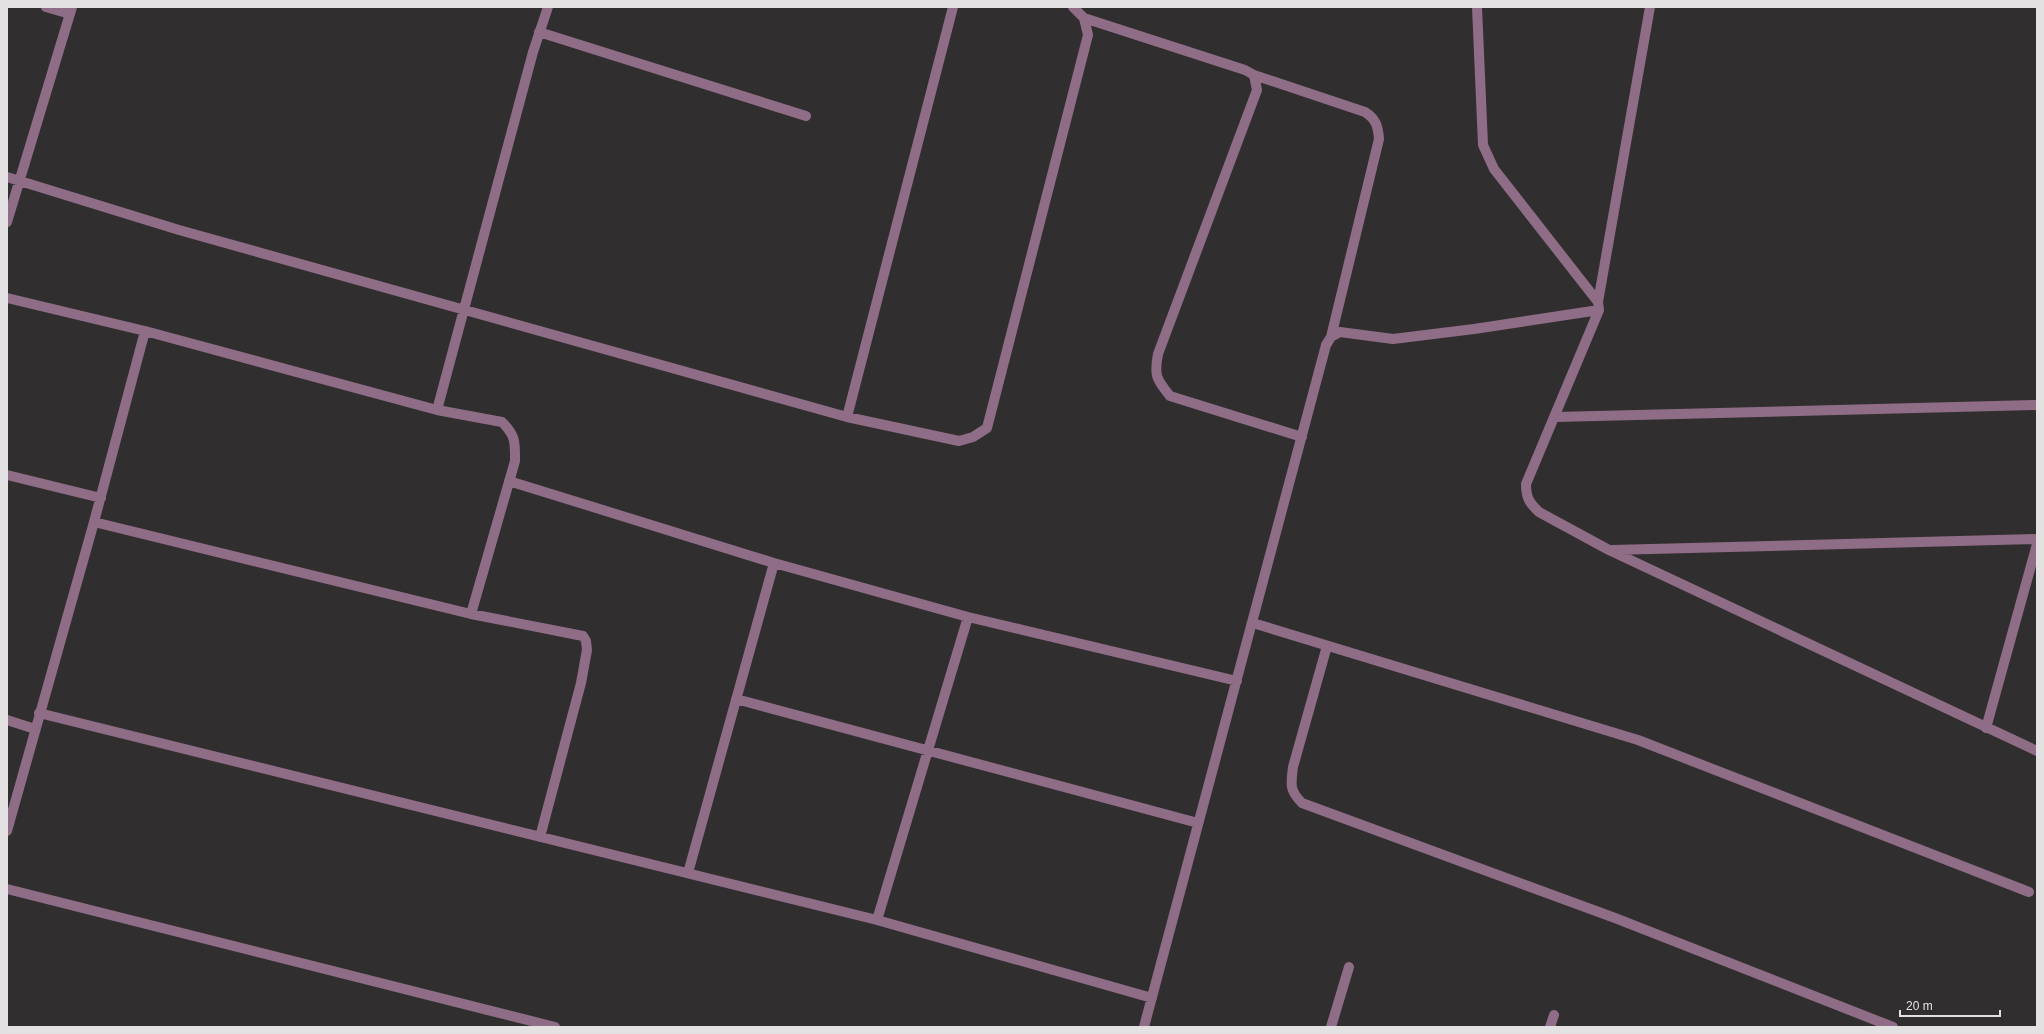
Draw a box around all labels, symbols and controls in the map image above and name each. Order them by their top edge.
scale bar [1900,992,2000,1018]
text: 20 m [1906,999,1933,1013]

